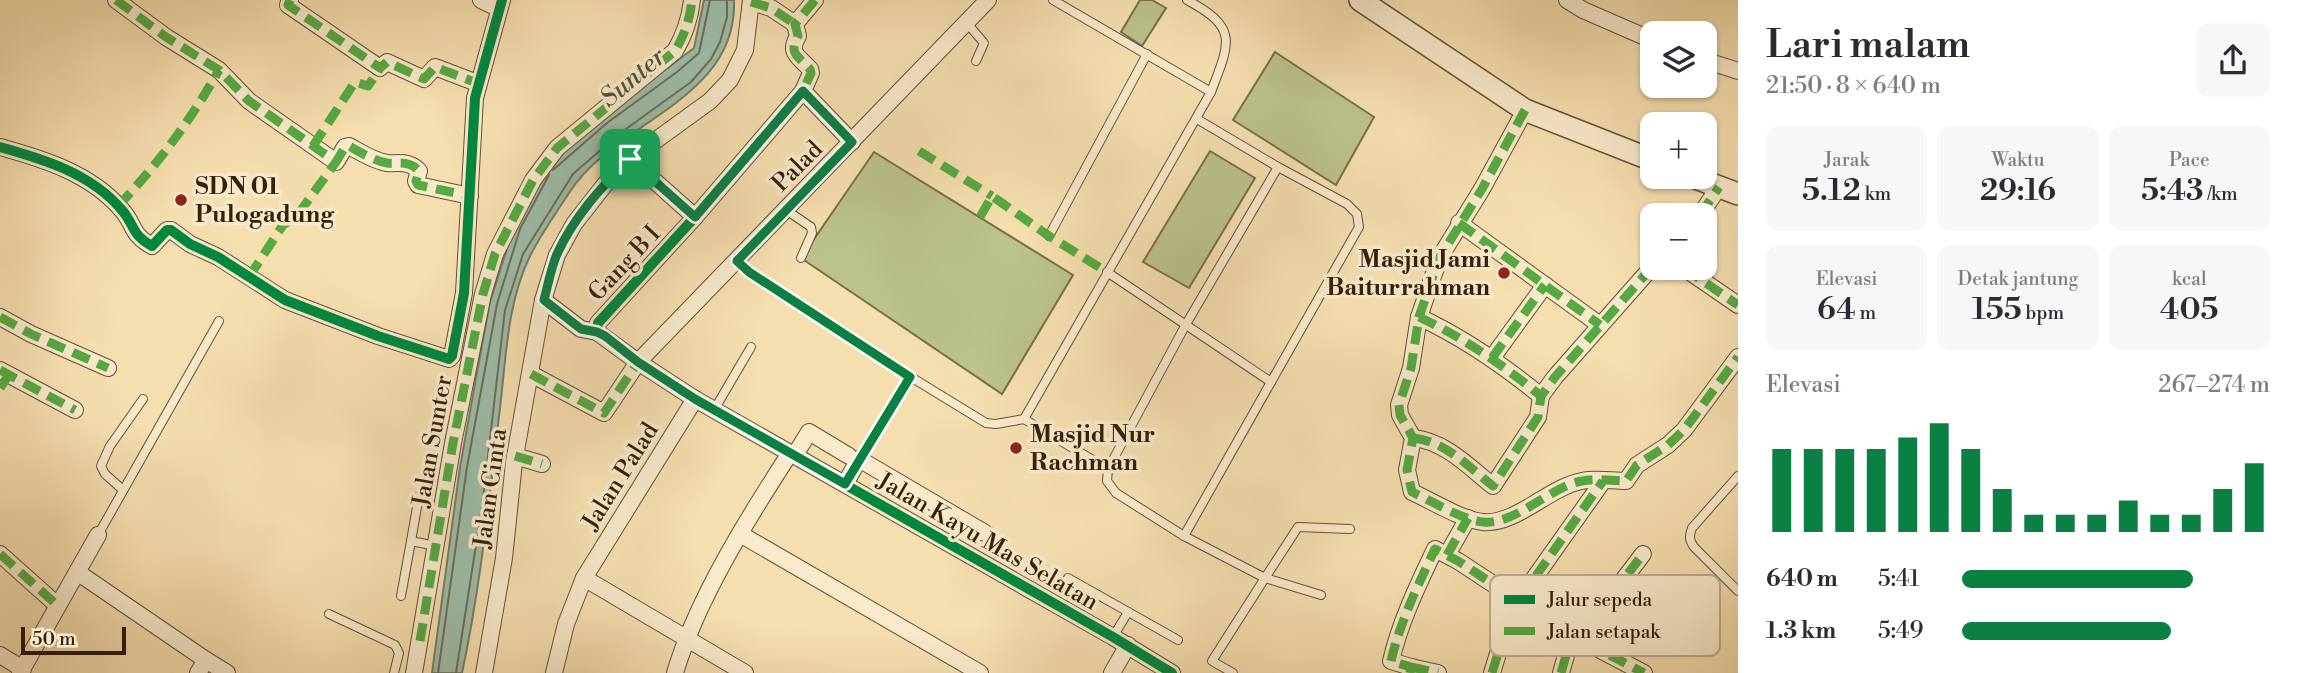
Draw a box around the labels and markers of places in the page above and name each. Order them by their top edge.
pin [600,129,660,189]
place label: SDN 01 Pulogadung [195,172,335,230]
marker: SDN 01 Pulogadung [173,192,189,208]
place label: Masjid Jami Baiturrahman [1326,245,1490,303]
marker: Masjid Jami Baiturrahman [1496,265,1512,281]
place label: Masjid Nur Rachman [1030,420,1155,478]
marker: Masjid Nur Rachman [1008,440,1024,456]

